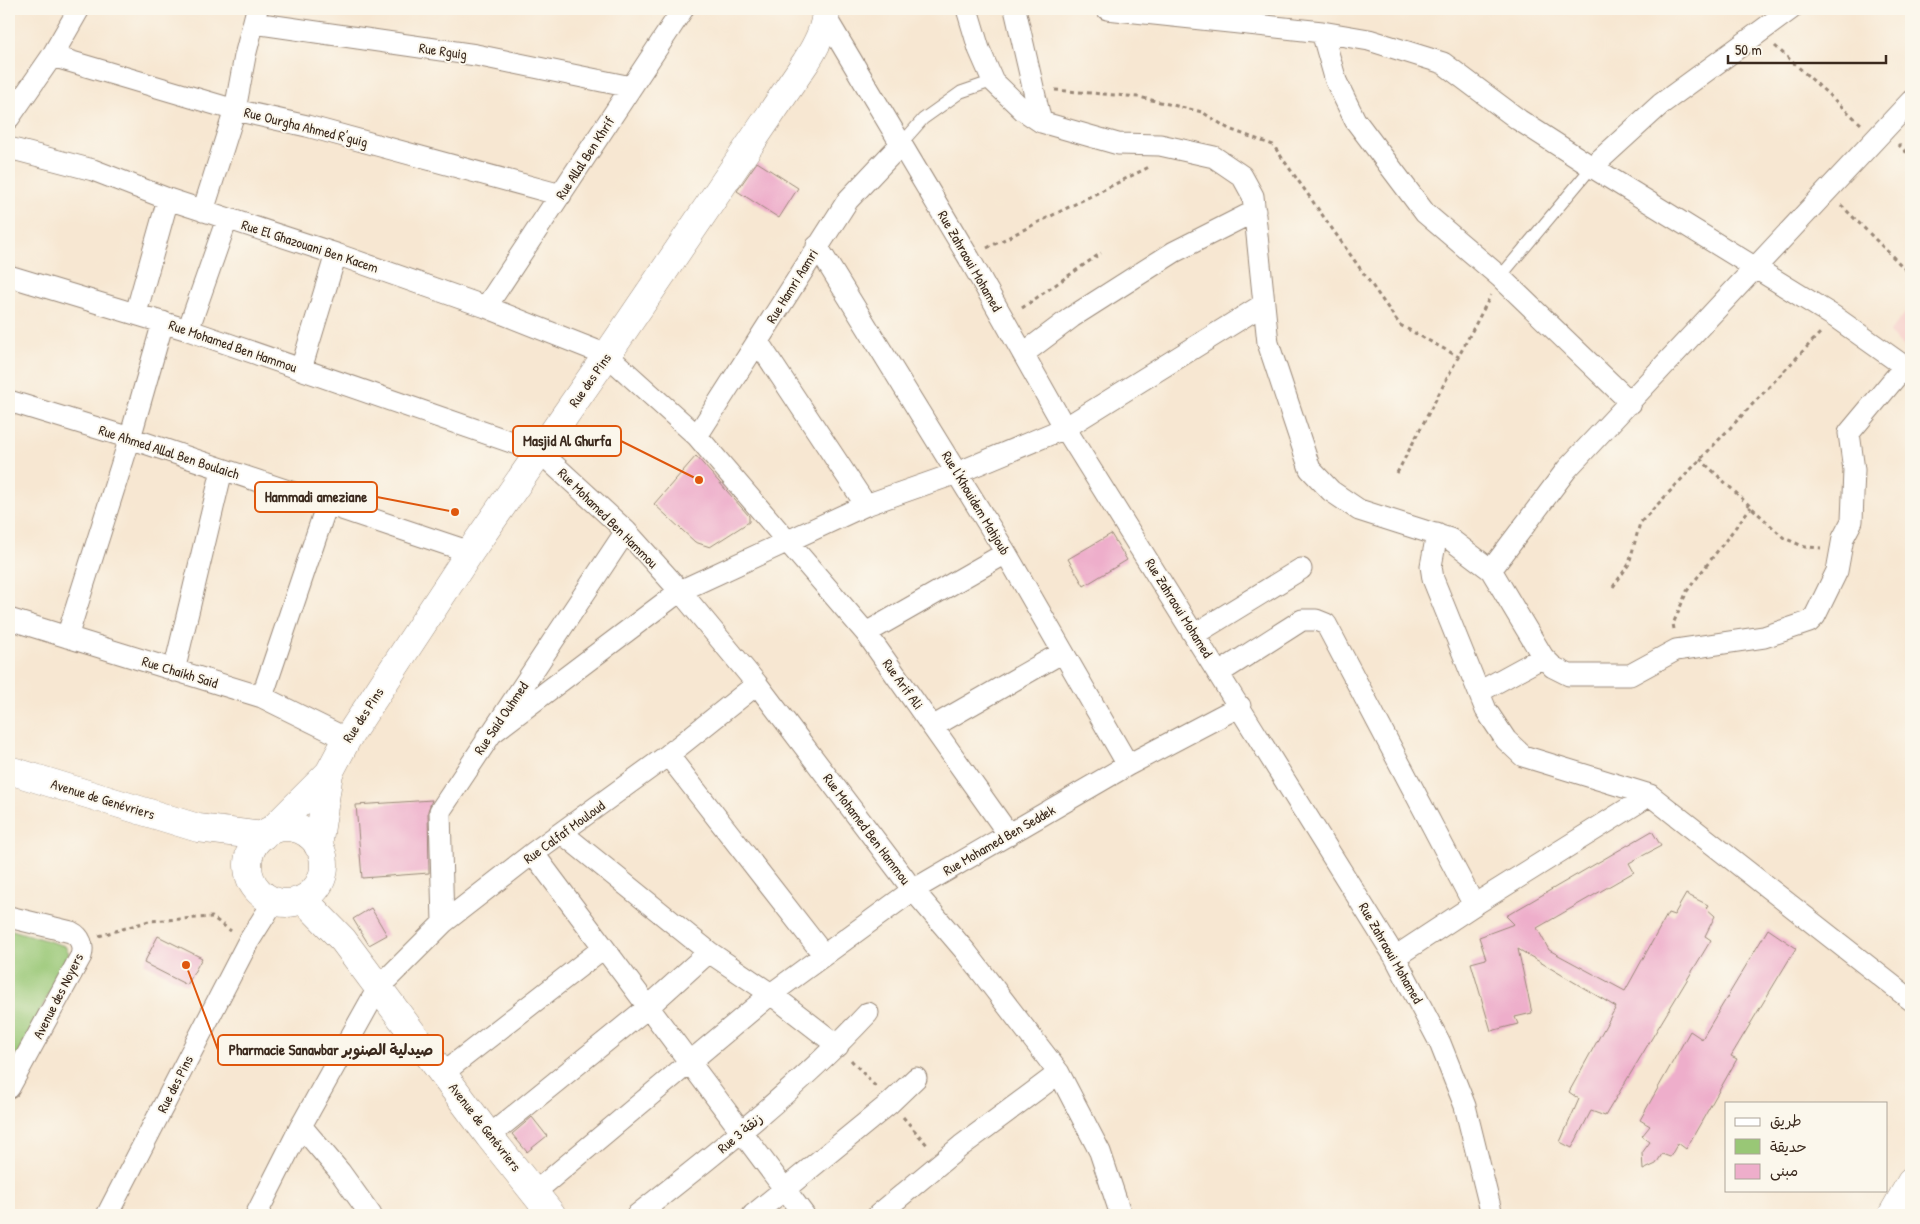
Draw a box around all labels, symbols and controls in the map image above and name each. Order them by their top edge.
scale bar [1728,32,1885,64]
street label: Rue Rguig [418,38,468,64]
text: 50 m [1735,39,1762,60]
street label: Rue Ourgha Ahmed R'guig [242,102,370,152]
street label: Rue Allal Ben Khrif [551,113,618,203]
street label: Rue Zahraoui Mohamed [934,207,1007,315]
street label: Rue El Ghazouani Ben Kacem [239,214,381,277]
street label: Rue Hamri Aamri [761,245,822,327]
street label: Rue Mohamed Ben Hammou [167,315,300,377]
street label: Rue des Pins [564,349,615,411]
street label: Rue Ahmed Allal Ben Boulaich [96,420,242,483]
callout: Masjid Al Ghurfa [513,426,621,456]
text: Masjid Al Ghurfa [523,430,611,451]
street label: Rue l'Khouidem Mahjoub [937,447,1015,559]
street label: Rue Mohamed Ben Hammou [554,463,663,572]
callout: Hammadi ameziane [255,482,377,512]
text: Hammadi ameziane [265,486,367,507]
street label: Rue Zahraoui Mohamed [1141,555,1218,661]
street label: Rue Chaikh Said [140,651,221,692]
street label: Rue Arif Ali [879,655,928,713]
street label: Rue Said Ouhmed [469,677,532,758]
street label: Rue des Pins [338,684,387,746]
street label: Rue Mohamed Ben Hammou [819,769,916,888]
street label: Avenue de Genévriers [49,774,157,823]
street label: Rue Calfaf Mouloud [519,795,609,868]
street label: Rue Mohamed Ben Seddek [939,800,1058,879]
street label: Rue Zahraoui Mohamed [1355,899,1428,1007]
street label: Avenue des Noyers [28,950,88,1042]
callout: Pharmacie Sanawbar صيدلية الصنوبر [218,1035,443,1065]
text: Pharmacie Sanawbar صيدلية الصنوبر [229,1039,433,1060]
street label: Rue des Pins [152,1052,197,1116]
street label: Avenue de Genévriers [445,1078,526,1175]
legend [1725,1102,1888,1192]
street label: Rue 3 زنقة [713,1108,766,1157]
text: طريق [1770,1110,1802,1131]
text: حديقة [1770,1136,1807,1157]
text: مبنى [1770,1160,1798,1181]

